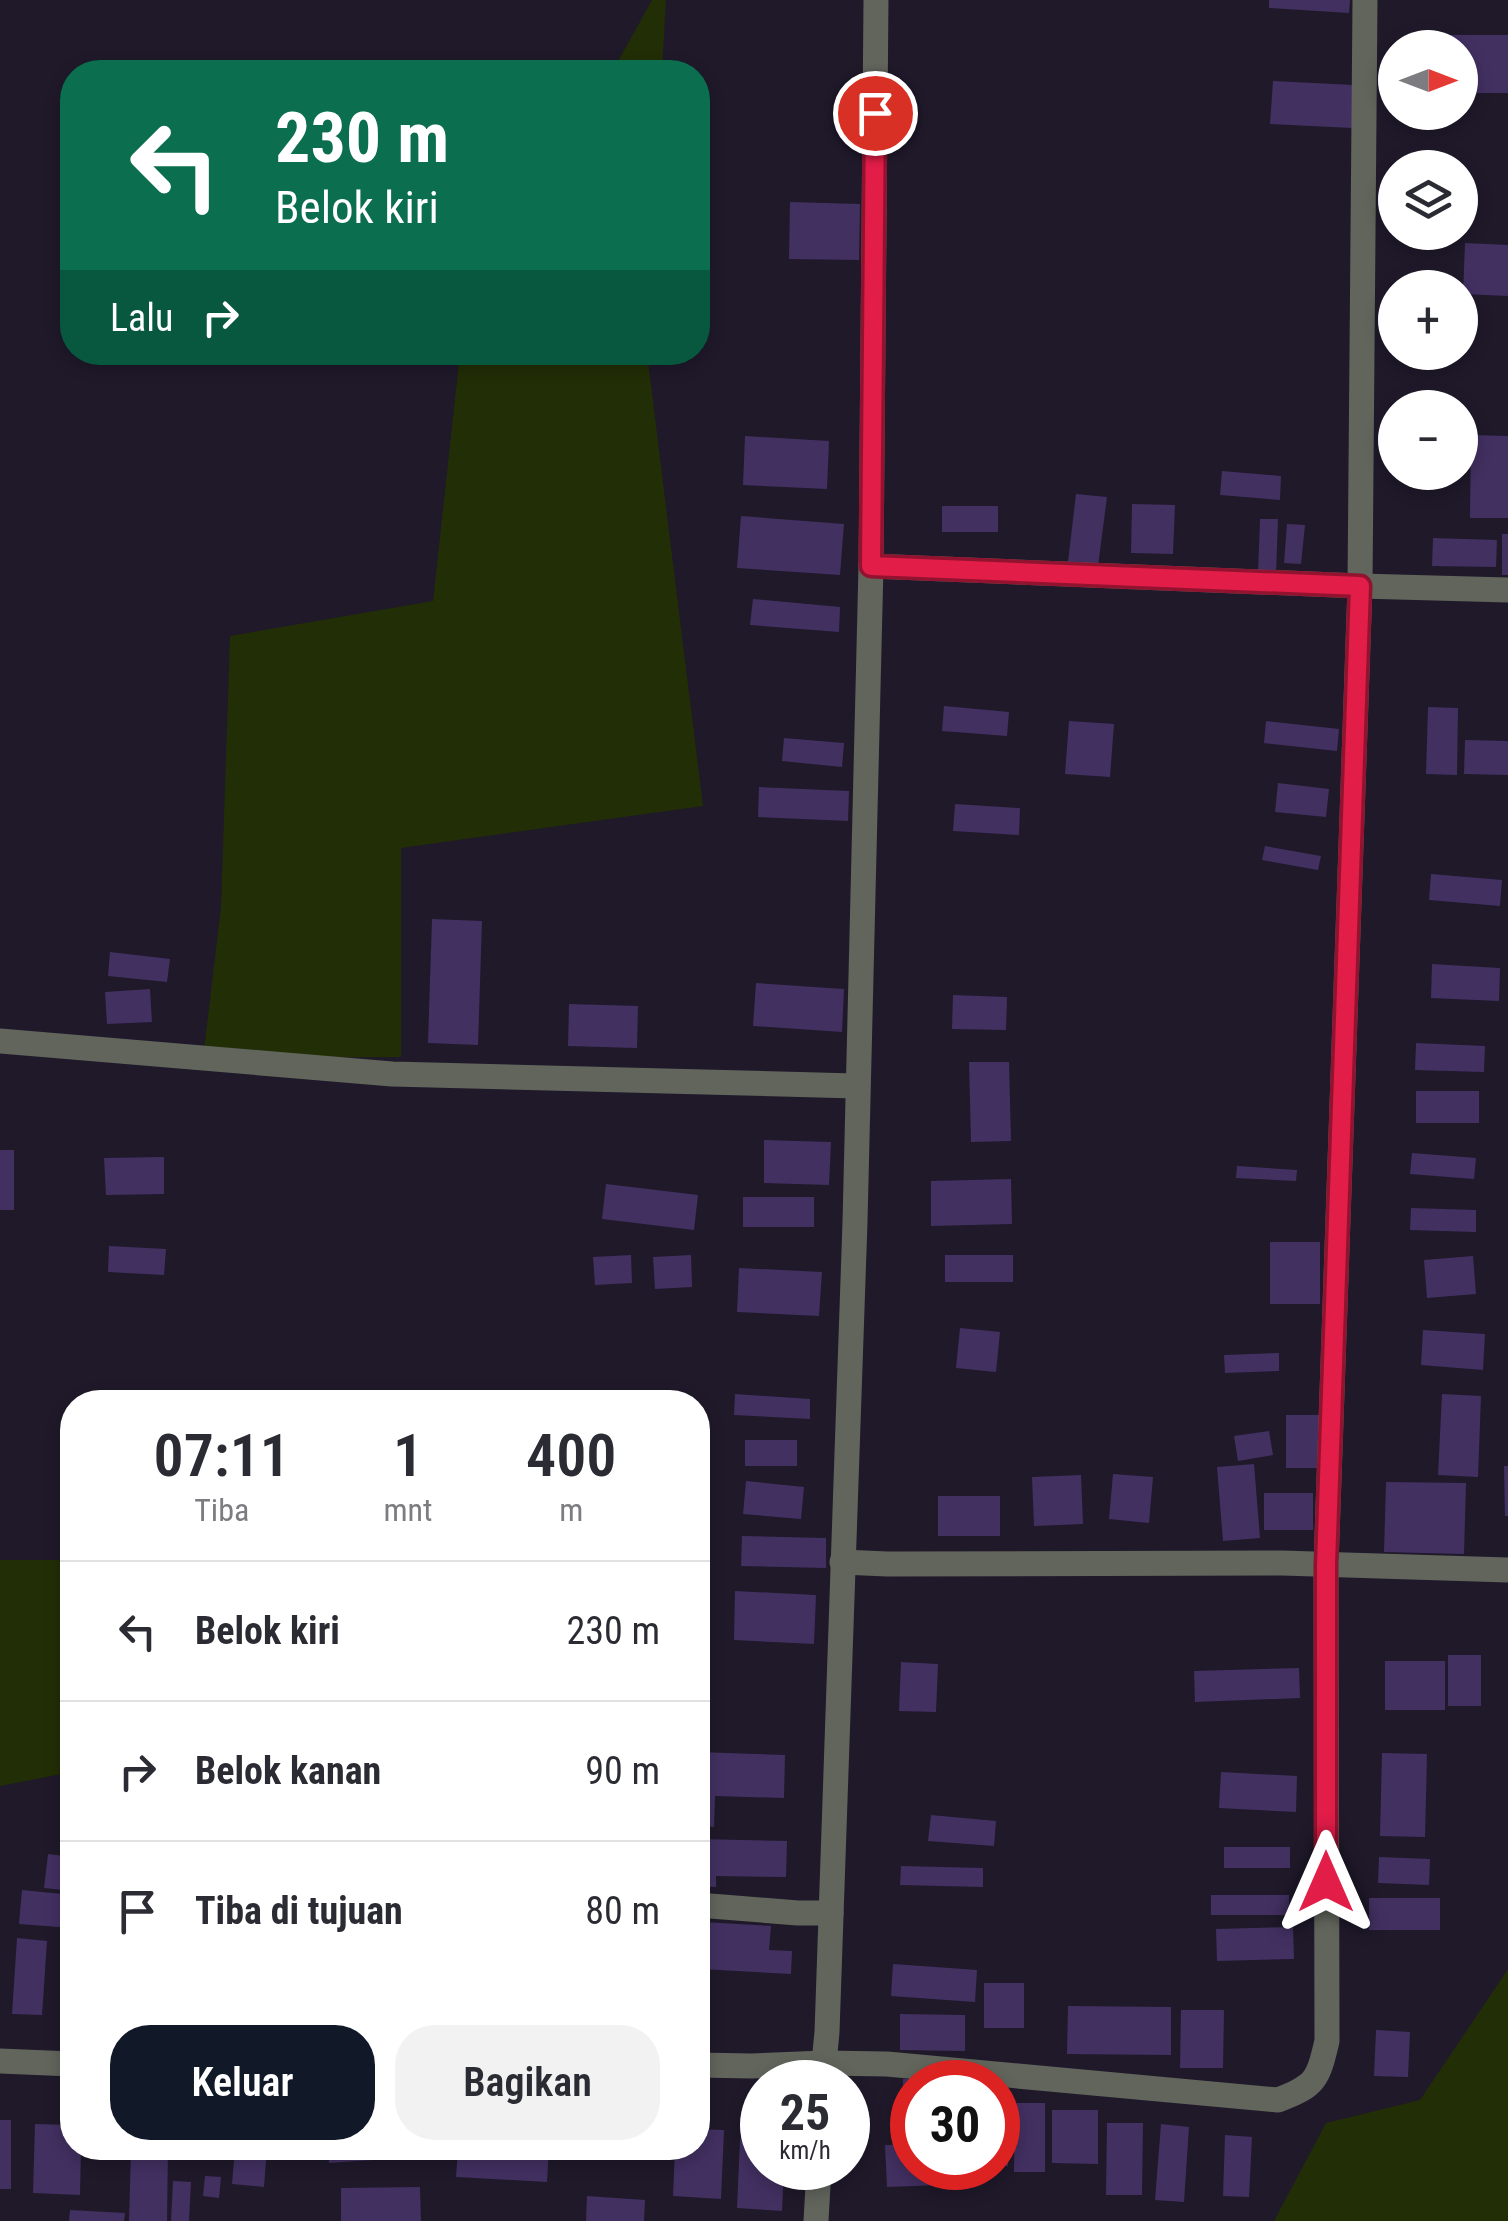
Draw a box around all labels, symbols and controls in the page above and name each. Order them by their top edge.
north arrow [1378,30,1478,130]
map controls [1378,30,1478,490]
pin [833,71,918,156]
icon: arrive [848,86,903,141]
text: 230 m [275,97,449,179]
icon: left [110,100,240,230]
button: layers [1378,150,1478,250]
text: Belok kiri [275,181,439,234]
button: + [1378,270,1478,370]
icon: right [193,290,248,345]
text: Lalu [110,296,173,340]
button: − [1378,390,1478,490]
text: 07:11 [153,1420,290,1491]
text: 1 [393,1420,423,1491]
text: 400 [526,1420,617,1491]
text: Tiba [194,1491,249,1529]
text: mnt [383,1491,433,1529]
text: m [559,1491,583,1529]
icon: left [110,1604,165,1659]
text: Belok kiri [195,1609,340,1653]
text: 230 m [566,1609,660,1653]
icon: right [110,1744,165,1799]
text: Belok kanan [195,1749,381,1793]
text: 90 m [585,1749,660,1793]
position arrow [1274,1830,1378,1934]
icon: arrive [110,1884,165,1939]
text: Tiba di tujuan [195,1889,403,1933]
text: 80 m [585,1889,660,1933]
button: Keluar [110,2025,375,2140]
button: Bagikan [395,2025,660,2140]
speed limit sign: 30 [890,2060,1020,2190]
text: 25 [780,2084,830,2142]
text: km/h [779,2136,831,2165]

